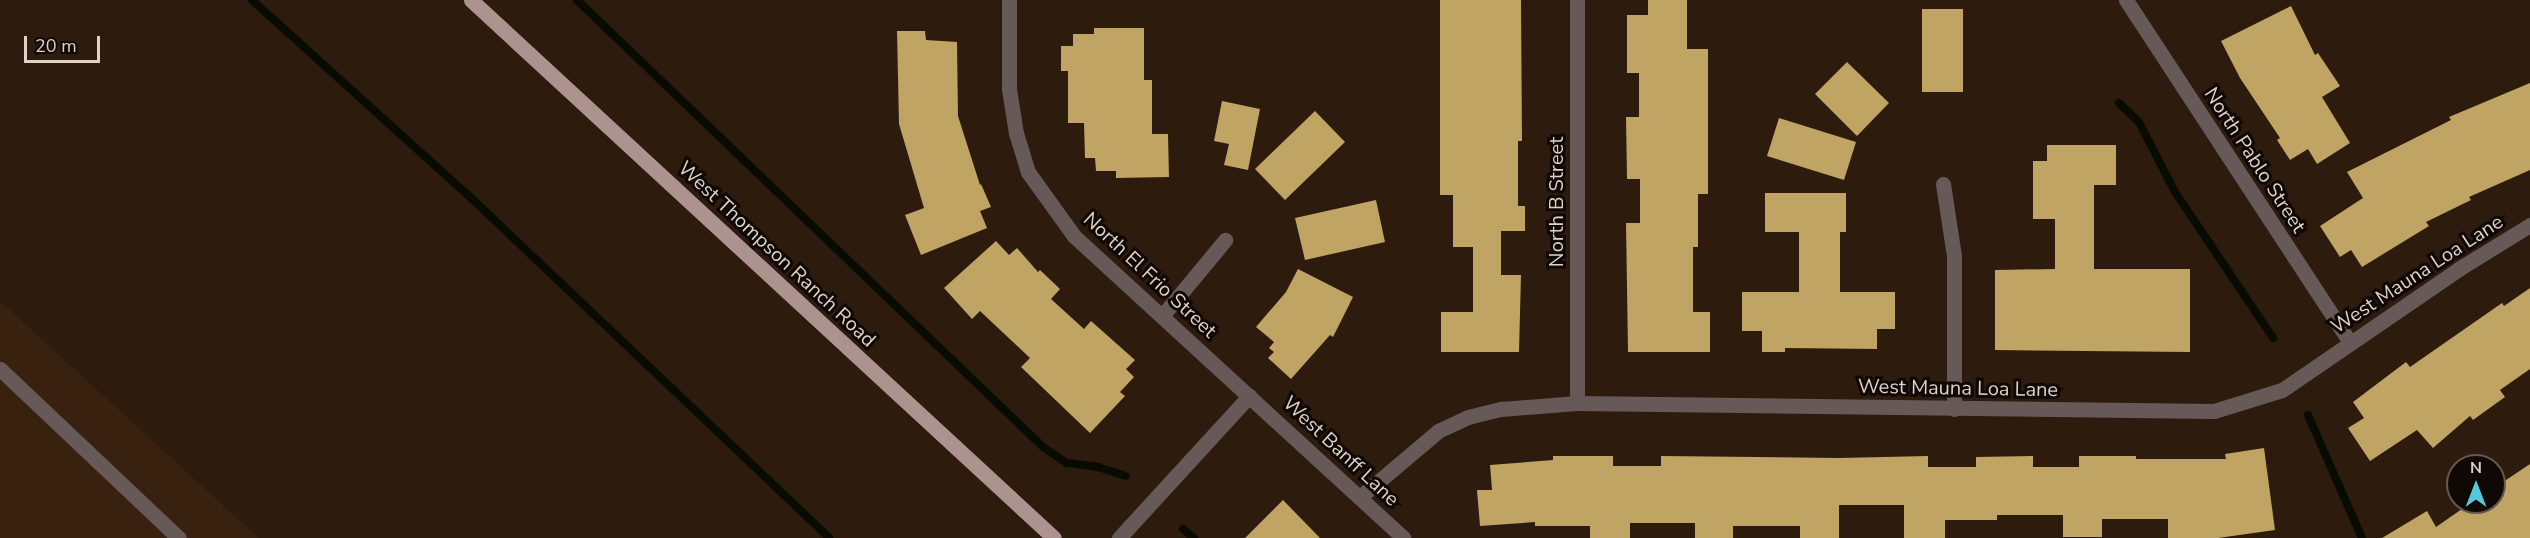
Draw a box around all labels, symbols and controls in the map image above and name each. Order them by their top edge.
scale bar [27,24,104,62]
text: 20 m [35,34,77,58]
street label: North Pablo Street [2199,83,2311,237]
street label: North B Street [1544,137,1568,267]
street label: West Thompson Ranch Road [673,156,881,352]
street label: North El Frio Street [1078,207,1222,343]
street label: West Mauna Loa Lane [2326,209,2508,339]
street label: West Mauna Loa Lane [1858,374,2058,402]
street label: West Banff Lane [1278,391,1404,511]
north arrow [2446,454,2506,514]
text: N [2470,457,2482,479]

